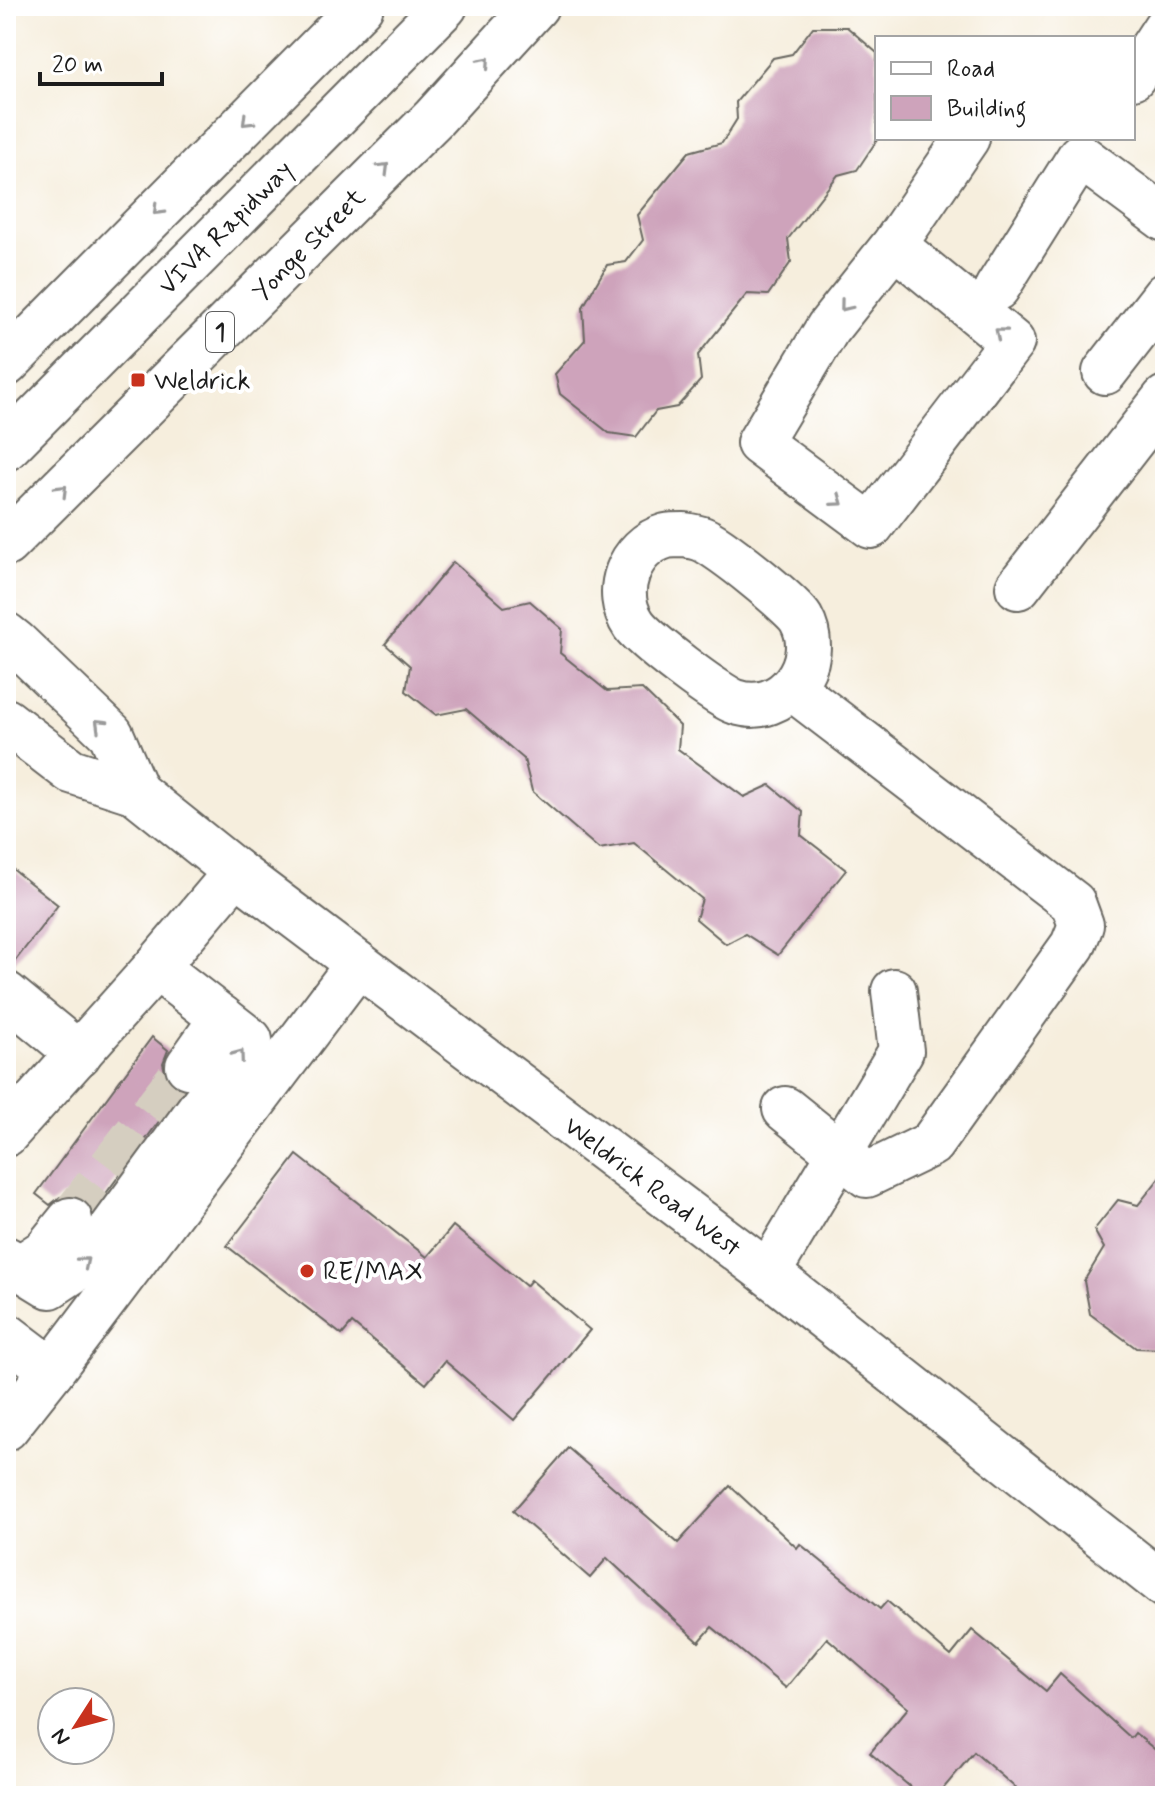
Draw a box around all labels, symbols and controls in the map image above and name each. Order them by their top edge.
scale bar [40,36,162,86]
legend [875,36,1135,140]
text: 20 m [52,50,103,81]
text: Road [947,54,995,85]
one-way arrow [475,57,489,72]
text: Building [947,94,1027,128]
one-way arrow [242,112,256,126]
street label: VIVA Rapidway [152,154,301,303]
one-way arrow [375,163,390,177]
street label: Yonge Street [245,181,375,311]
one-way arrow [153,201,167,215]
one-way arrow [840,297,855,311]
road number: 1 [206,312,234,352]
one-way arrow [995,328,1010,343]
place label: Weldrick [154,365,250,399]
marker: Weldrick [129,371,147,389]
one-way arrow [53,485,67,499]
one-way arrow [829,492,844,506]
one-way arrow [95,719,109,733]
one-way arrow [230,1049,244,1063]
street label: Weldrick Road West [556,1110,747,1265]
place label: RE/MAX [323,1256,423,1290]
one-way arrow [74,1257,89,1272]
marker: RE/MAX [298,1262,316,1280]
north arrow [36,1686,116,1766]
text: N [46,1722,77,1751]

